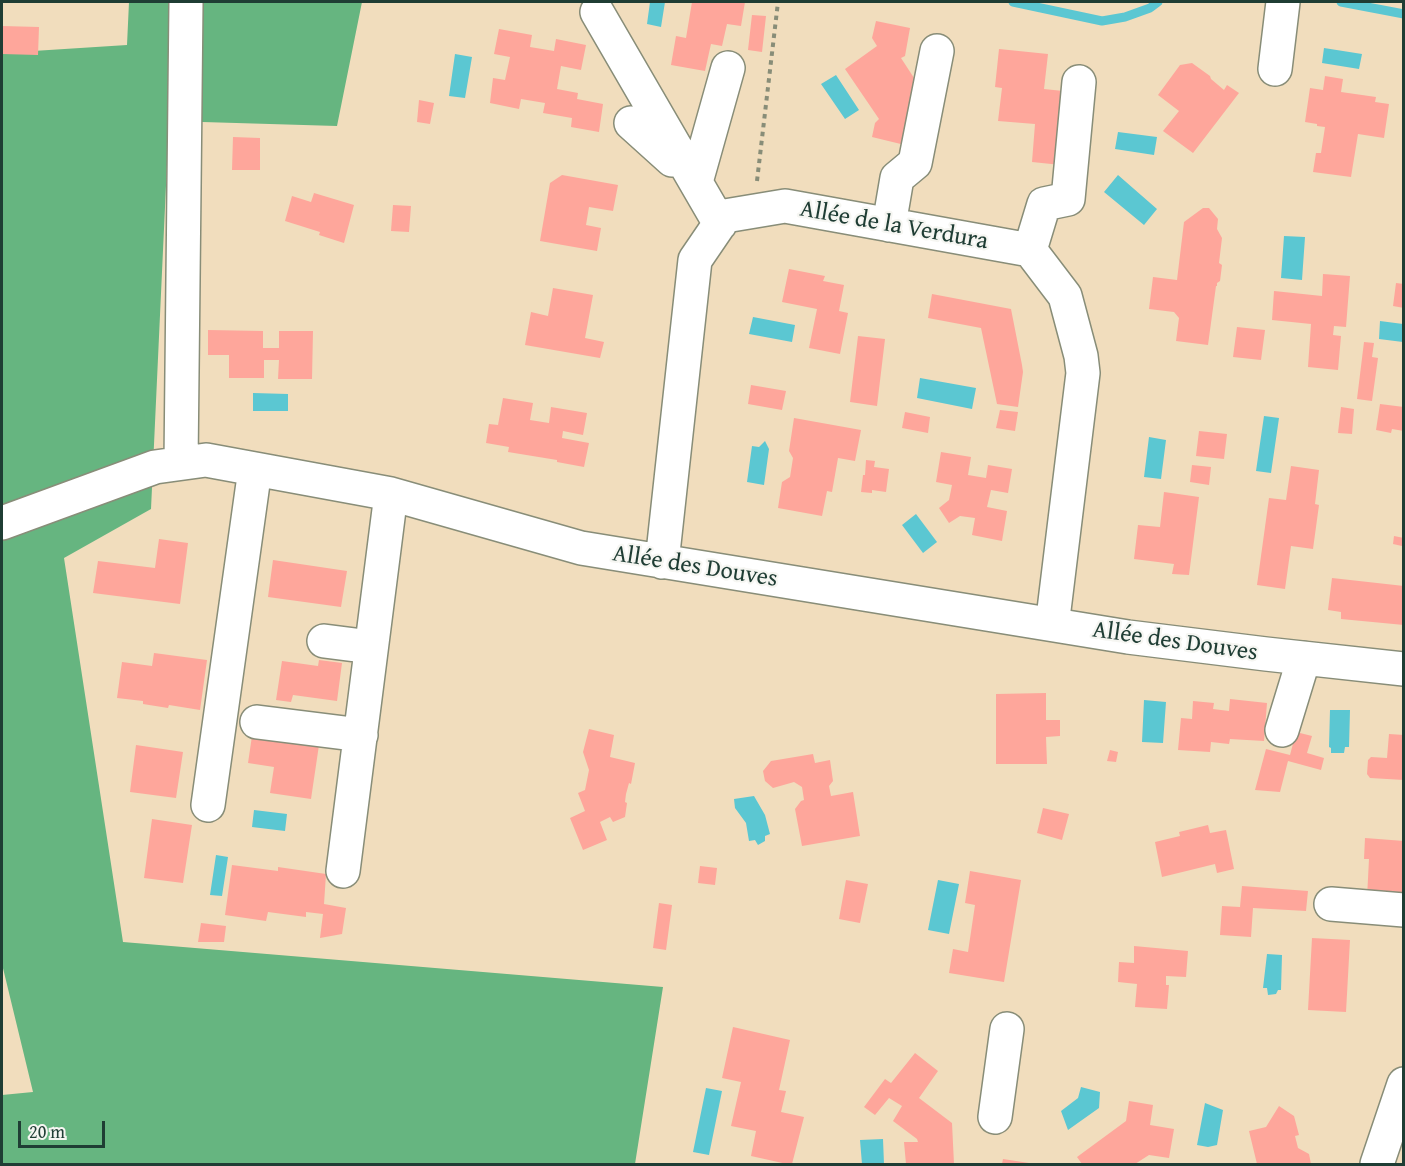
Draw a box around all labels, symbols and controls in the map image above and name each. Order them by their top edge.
street label: Allée de la Verdura [798,195,990,257]
street label: Allée des Douves [610,540,780,594]
street label: Allée des Douves [1090,616,1260,668]
scale bar [21,1109,108,1147]
text: 20 m [29,1118,65,1145]

